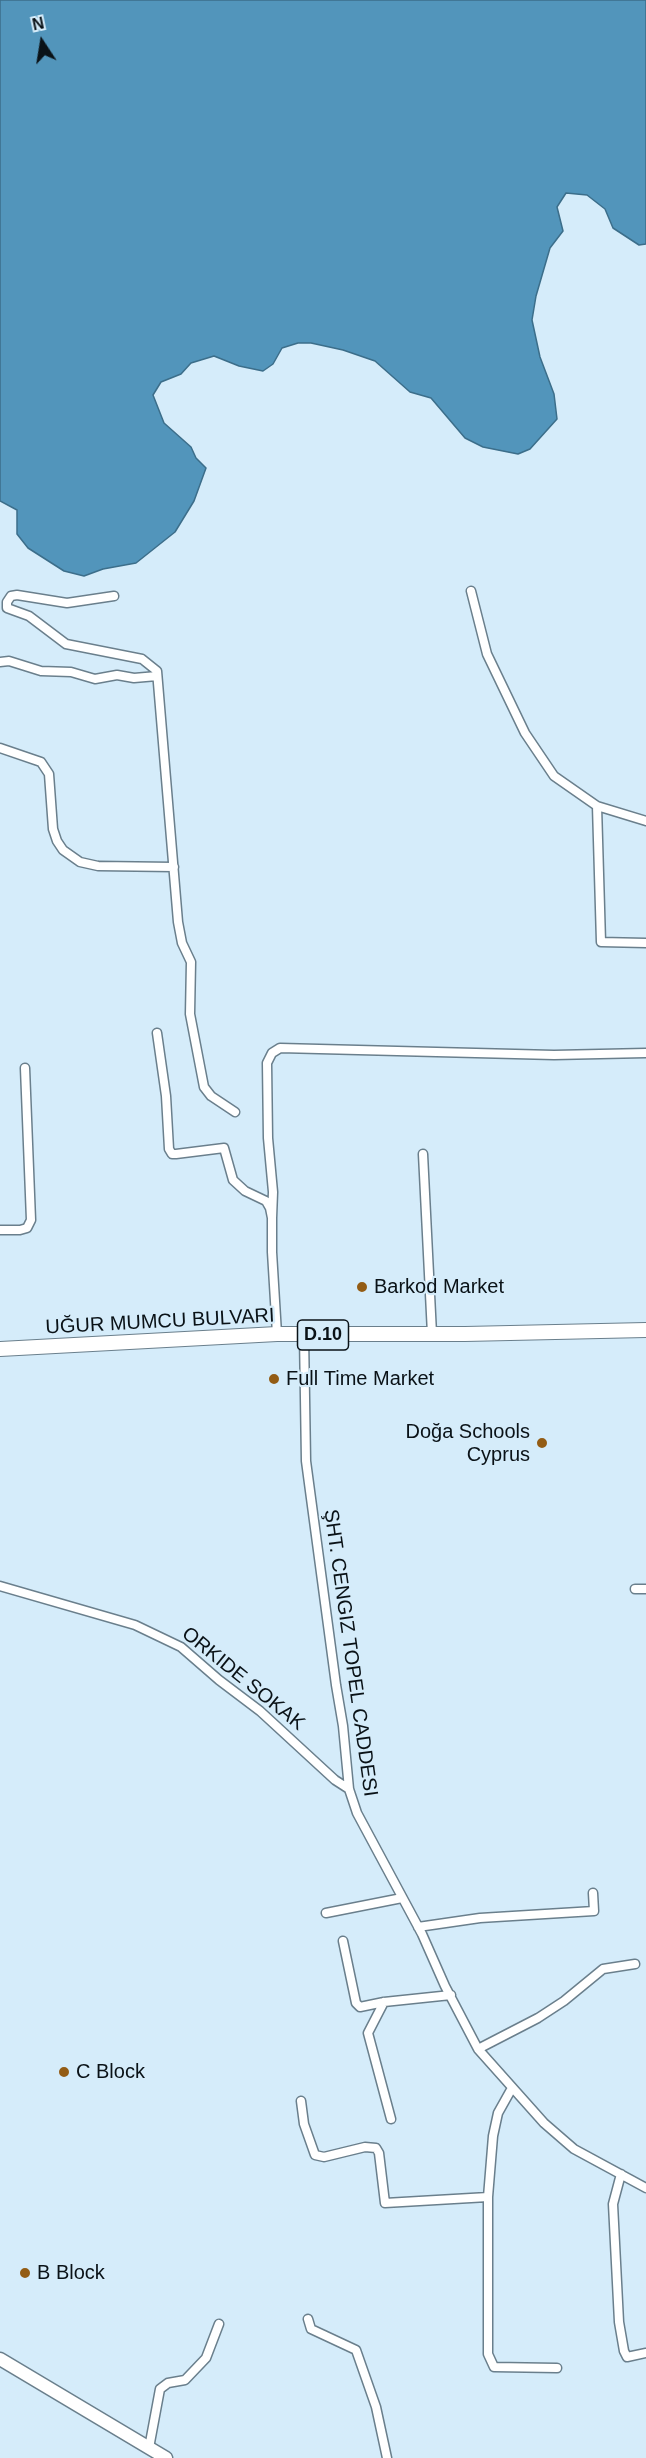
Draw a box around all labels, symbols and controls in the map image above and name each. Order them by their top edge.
north arrow [12,12,72,72]
text: N [31,14,46,33]
place label: Barkod Market [374,1275,504,1299]
marker: Barkod Market [355,1280,369,1294]
street label: UĞUR MUMCU BULVARI [45,1304,275,1340]
road number: D.10 [298,1320,348,1350]
place label: Full Time Market [286,1367,434,1391]
marker: Full Time Market [267,1372,281,1386]
place label: Doğa Schools Cyprus [405,1420,530,1467]
marker: Doğa Schools Cyprus [535,1436,549,1450]
street label: ŞHT. CENGIZ TOPEL CADDESI [318,1508,382,1798]
street label: ORKIDE SOKAK [177,1622,309,1736]
place label: C Block [76,2060,145,2084]
marker: C Block [57,2065,71,2079]
place label: B Block [37,2261,105,2285]
marker: B Block [18,2266,32,2280]

